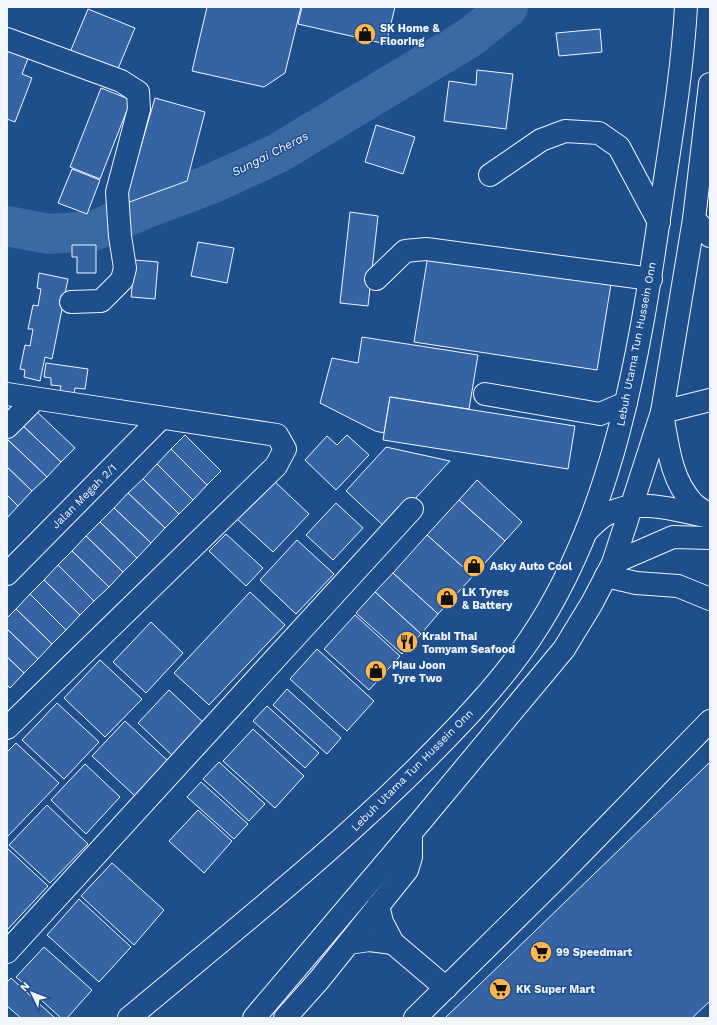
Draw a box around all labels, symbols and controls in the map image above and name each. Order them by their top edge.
shop icon: SK Home & Flooring [352,21,378,47]
place label: SK Home & Flooring [380,22,440,48]
water label: Sungai Cheras [229,129,311,179]
street label: Lebuh Utama Tun Hussein Onn [614,261,659,427]
street label: Jalan Megah 2/1 [49,461,119,531]
shop icon: Asky Auto Cool [461,553,487,579]
place label: Asky Auto Cool [490,560,572,573]
shop icon: LK Tyres & Battery [434,585,460,611]
place label: LK Tyres & Battery [462,586,513,612]
restaurant icon: Krabi Thai Tomyam Seafood [394,629,420,655]
place label: Krabi Thai Tomyam Seafood [422,630,515,656]
shop icon: Piau Joon Tyre Two [363,658,389,684]
place label: Piau Joon Tyre Two [392,659,446,685]
street label: Lebuh Utama Tun Hussein Onn [349,707,476,834]
supermarket icon: 99 Speedmart [528,939,554,965]
place label: 99 Speedmart [556,946,633,959]
north arrow [12,973,52,1013]
supermarket icon: KK Super Mart [487,976,513,1002]
text: N [18,979,33,994]
place label: KK Super Mart [516,983,595,996]

